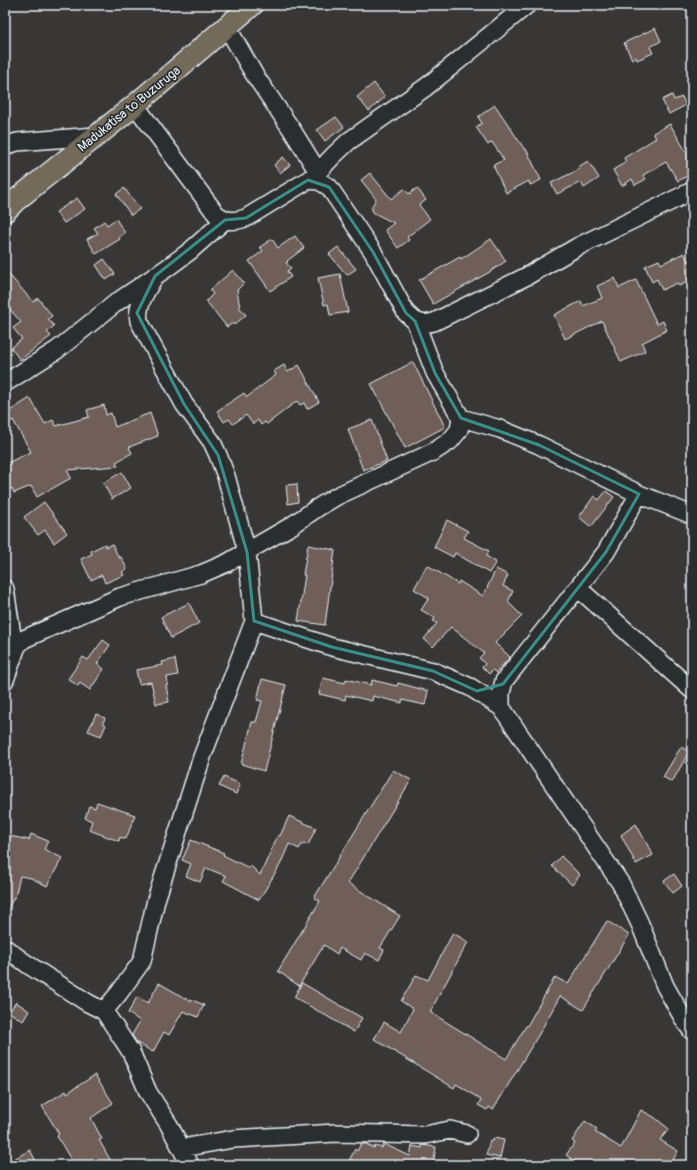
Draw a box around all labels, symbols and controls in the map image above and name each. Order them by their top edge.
street label: Madukatisa to Buzuruga [74,63,184,155]

